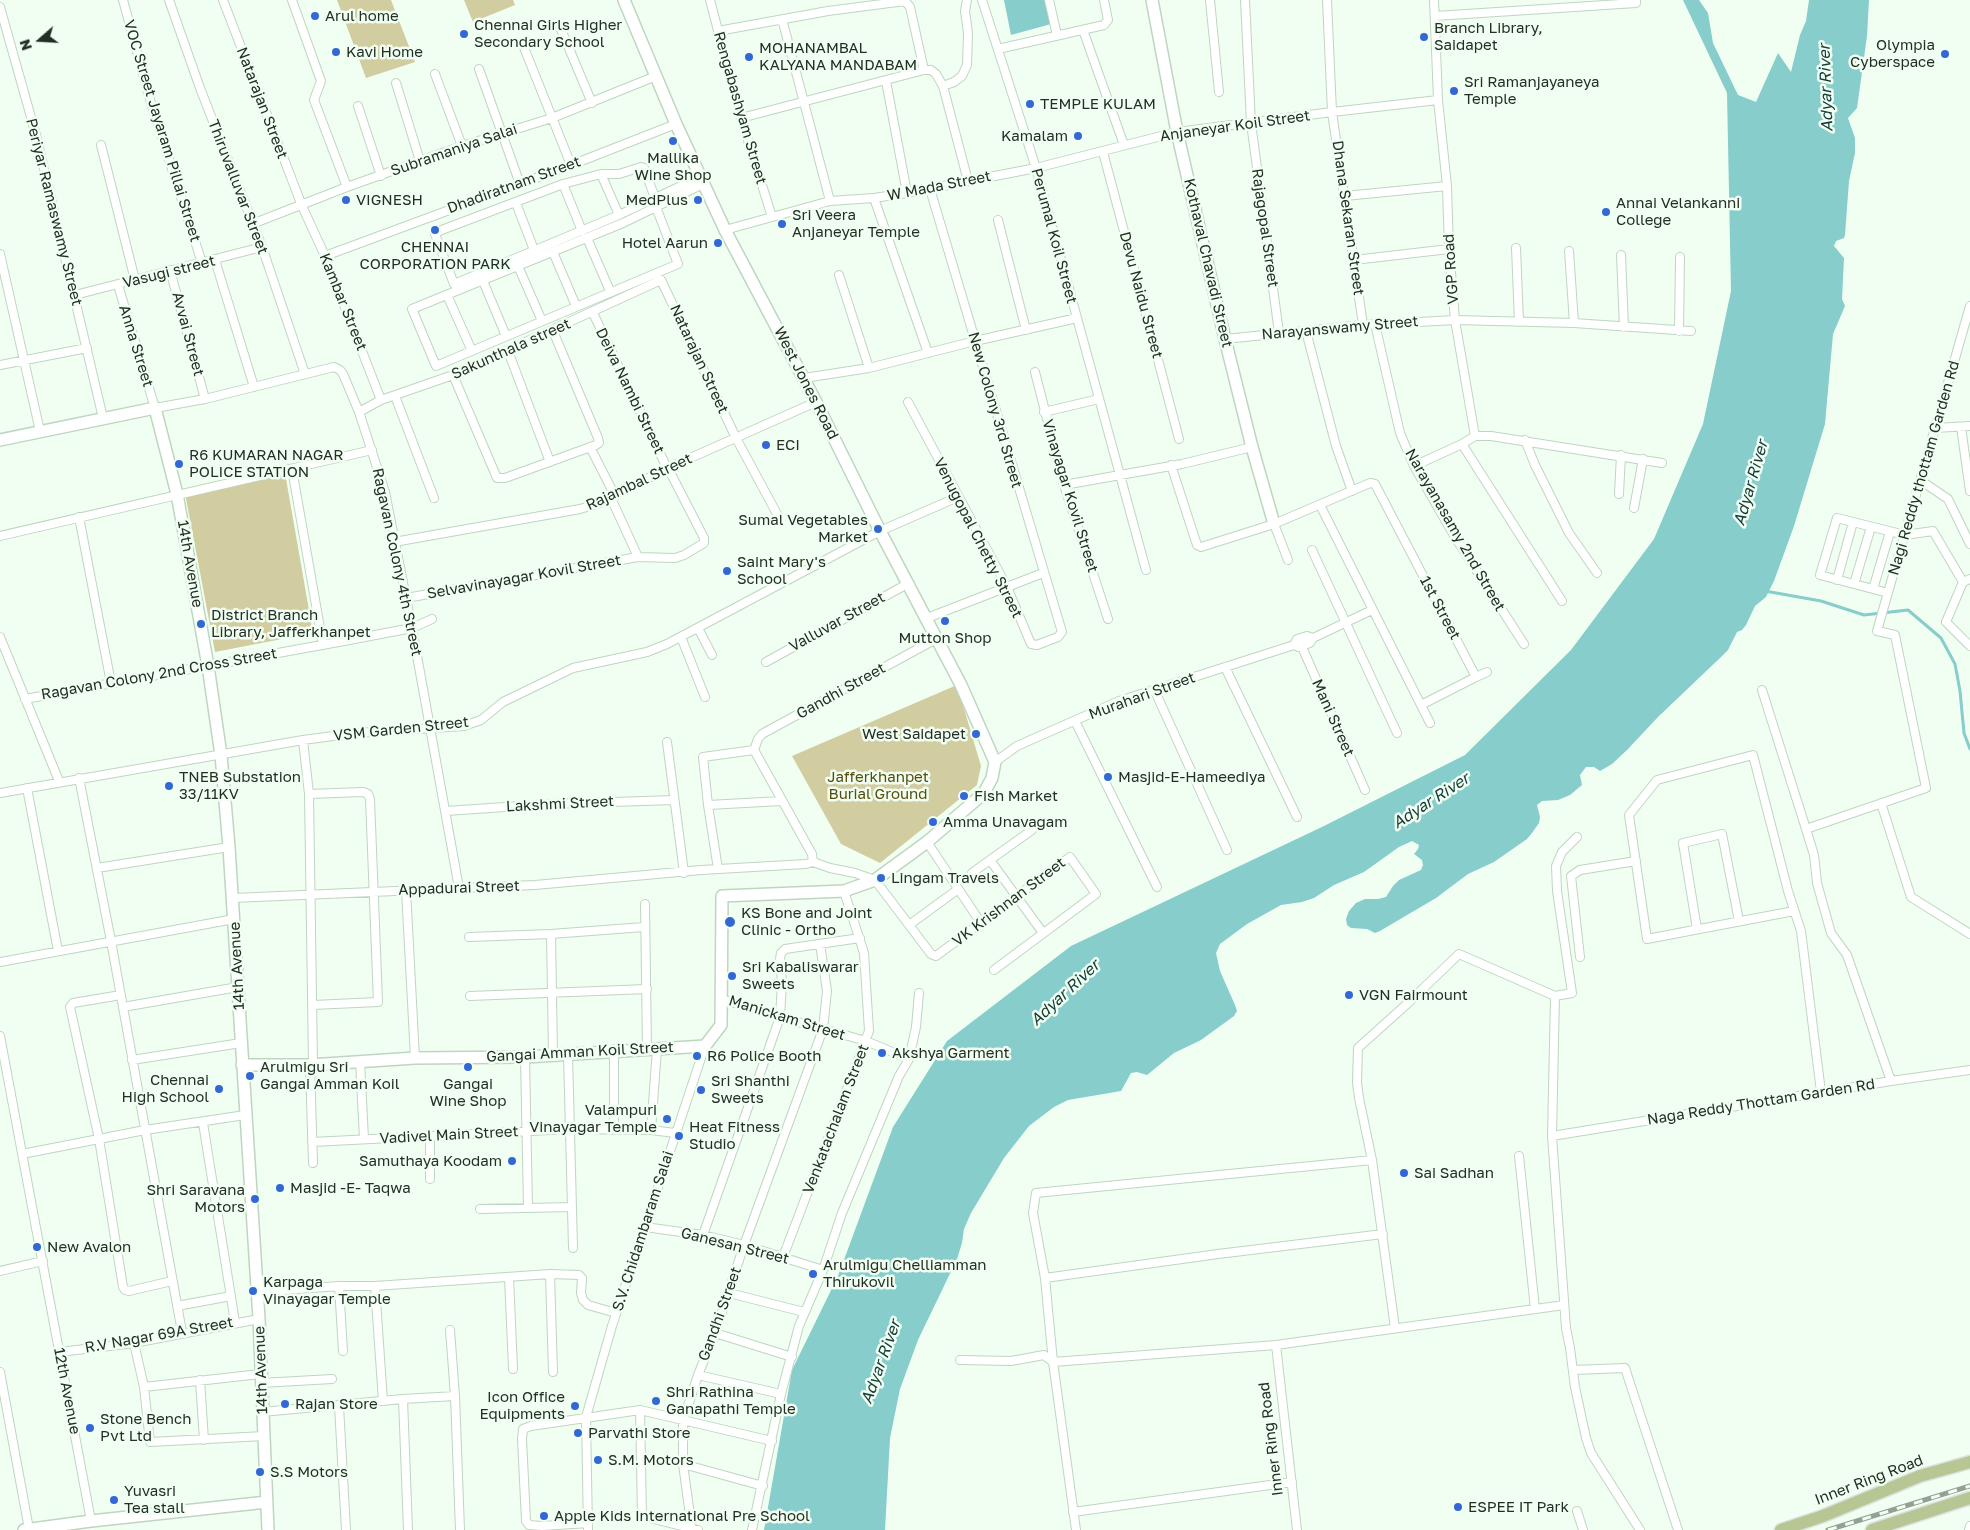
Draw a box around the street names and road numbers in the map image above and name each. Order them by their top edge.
street label: VOC Street Jayaram Pillai Street [120,18,204,244]
street label: Rengabashyam Street [710,30,770,186]
street label: Natarajan Street [232,45,292,161]
street label: Anjaneyar Koil Street [1159,107,1311,145]
street label: Periyar Ramaswamy Street [22,117,86,307]
street label: Thiruvalluvar Street [204,117,272,257]
street label: Subramaniya Salai [388,120,520,180]
street label: Dhana Sekaran Street [1328,139,1368,297]
street label: Dhadiratnam Street [445,152,583,218]
street label: Perumal Koil Street [1027,166,1081,306]
street label: W Mada Street [886,167,992,205]
street label: Rajagopal Street [1248,167,1282,289]
street label: Kothaval Chavadi Street [1180,177,1236,349]
street label: Devu Naidu Street [1115,230,1167,360]
street label: VGP Road [1440,233,1462,305]
street label: Kambar Street [315,251,371,353]
street label: Vasugi street [121,252,217,292]
street label: Avvai Street [168,290,208,378]
street label: Natarajan Street [666,302,732,416]
street label: Anna Street [115,303,157,389]
street label: Narayanswamy Street [1261,312,1419,344]
street label: Sakunthala street [449,315,573,383]
street label: West Jones Road [770,324,842,442]
street label: Deiva Nambi Street [592,325,668,457]
street label: New Colony 3rd Street [964,330,1026,490]
street label: Nagi Reddy thottam Garden Rd [1885,358,1963,578]
street label: Vinayagar Kovil Street [1038,417,1102,575]
street label: Narayanasamy 2nd Street [1401,446,1509,614]
street label: Rajambal Street [583,450,695,514]
street label: Venugopal Chetty Street [930,455,1026,621]
street label: Ragavan Colony 4th Street [368,466,426,658]
street label: 14th Avenue [173,519,207,609]
street label: Selvavinayagar Kovil Street [426,551,622,603]
street label: 1st Street [1416,573,1464,643]
street label: Valluvar Street [786,588,888,656]
street label: Ragavan Colony 2nd Cross Street [40,644,278,704]
street label: Gandhi Street [793,659,889,723]
street label: Murahari Street [1086,668,1198,724]
street label: Mani Street [1308,677,1358,759]
street label: VSM Garden Street [332,713,470,745]
street label: Lakshmi Street [505,792,615,816]
street label: VK Krishnan Street [949,854,1069,950]
street label: Appadurai Street [398,877,520,899]
street label: 14th Avenue [226,921,248,1011]
street label: Manickam Street [727,992,847,1044]
street label: Gangai Amman Koil Street [486,1038,674,1066]
street label: Venkatachalam Street [799,1042,873,1196]
street label: Naga Reddy Thottam Garden Rd [1646,1075,1876,1129]
street label: Vadivel Main Street [379,1122,519,1148]
street label: S.V. Chidambaram Salai [609,1149,677,1313]
street label: Ganesan Street [679,1224,791,1268]
street label: Gandhi Street [695,1264,745,1364]
street label: R.V Nagar 69A Street [83,1313,235,1357]
street label: 14th Avenue [250,1326,272,1414]
street label: 12th Avenue [50,1346,84,1436]
street label: Inner Ring Road [1255,1381,1287,1497]
street label: Inner Ring Road [1812,1451,1926,1509]

